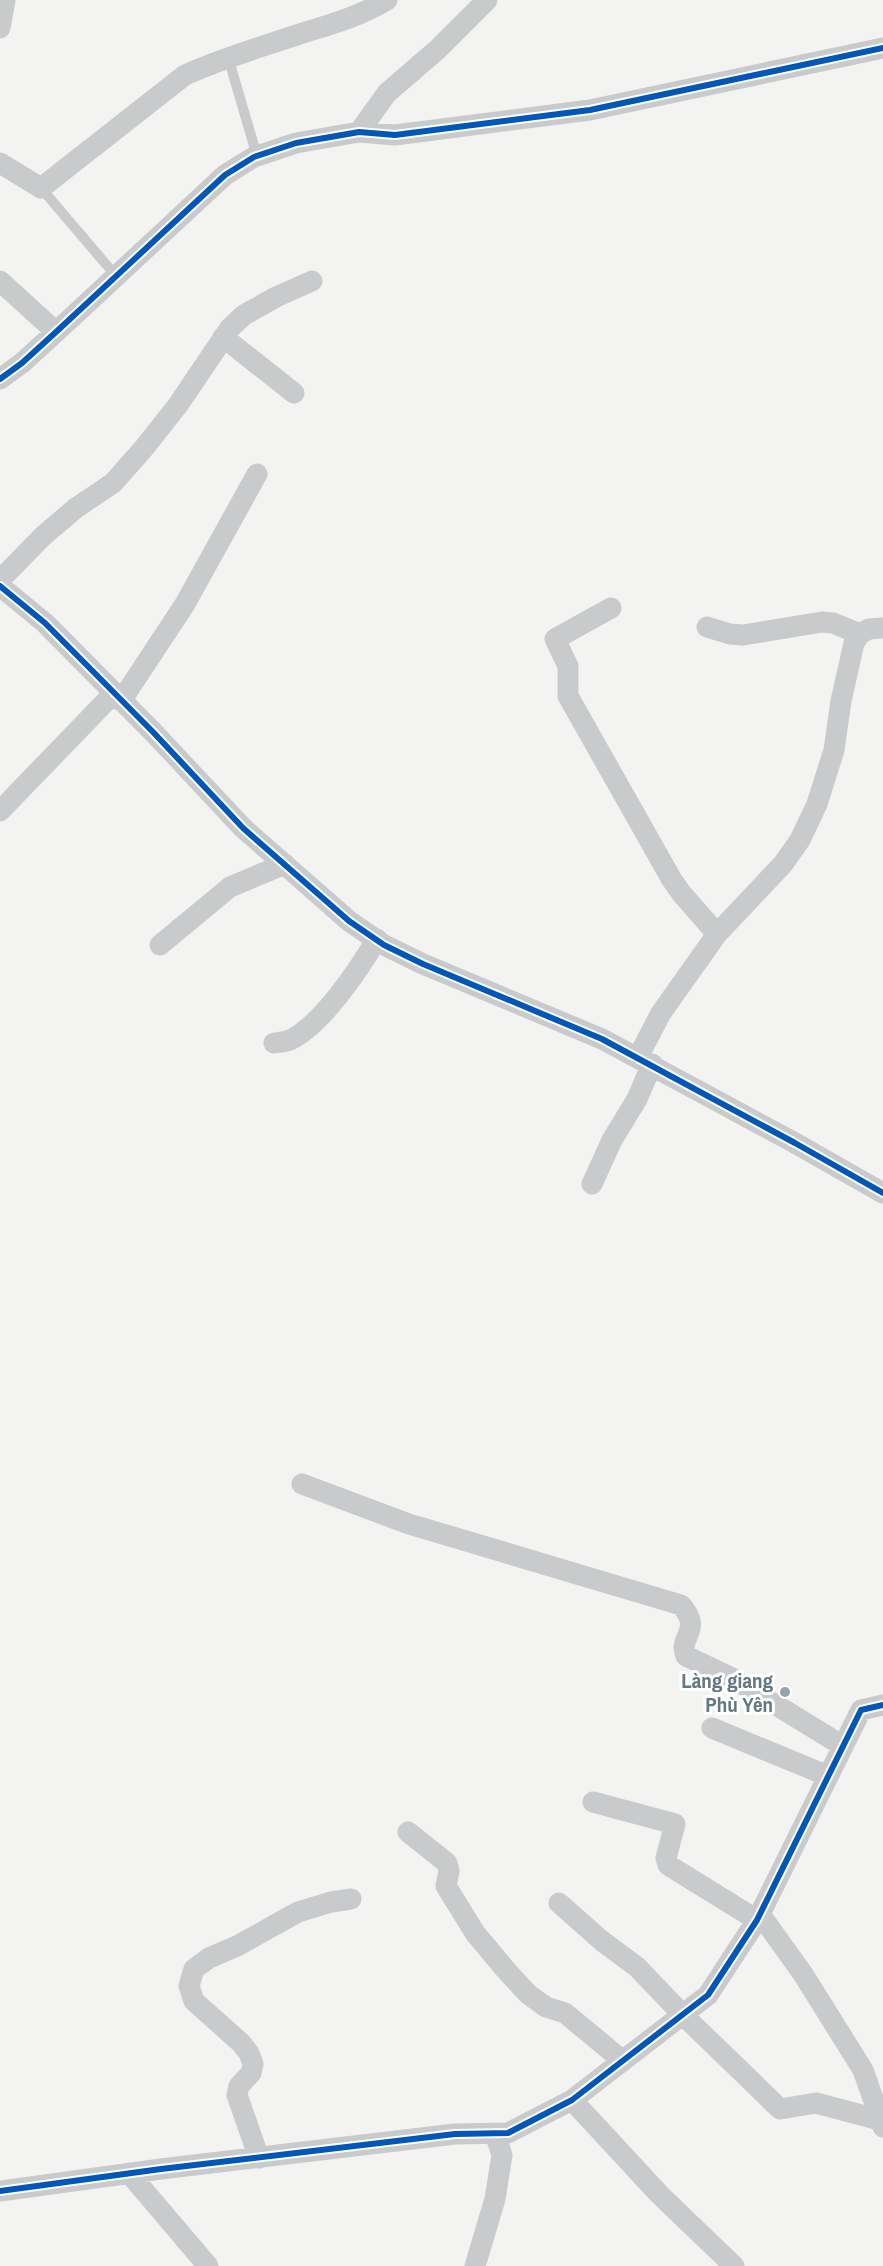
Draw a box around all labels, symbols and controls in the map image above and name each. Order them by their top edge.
place label: Làng giang Phù Yên [681,1666,773,1719]
marker: Làng giang Phù Yên [778,1685,792,1699]

